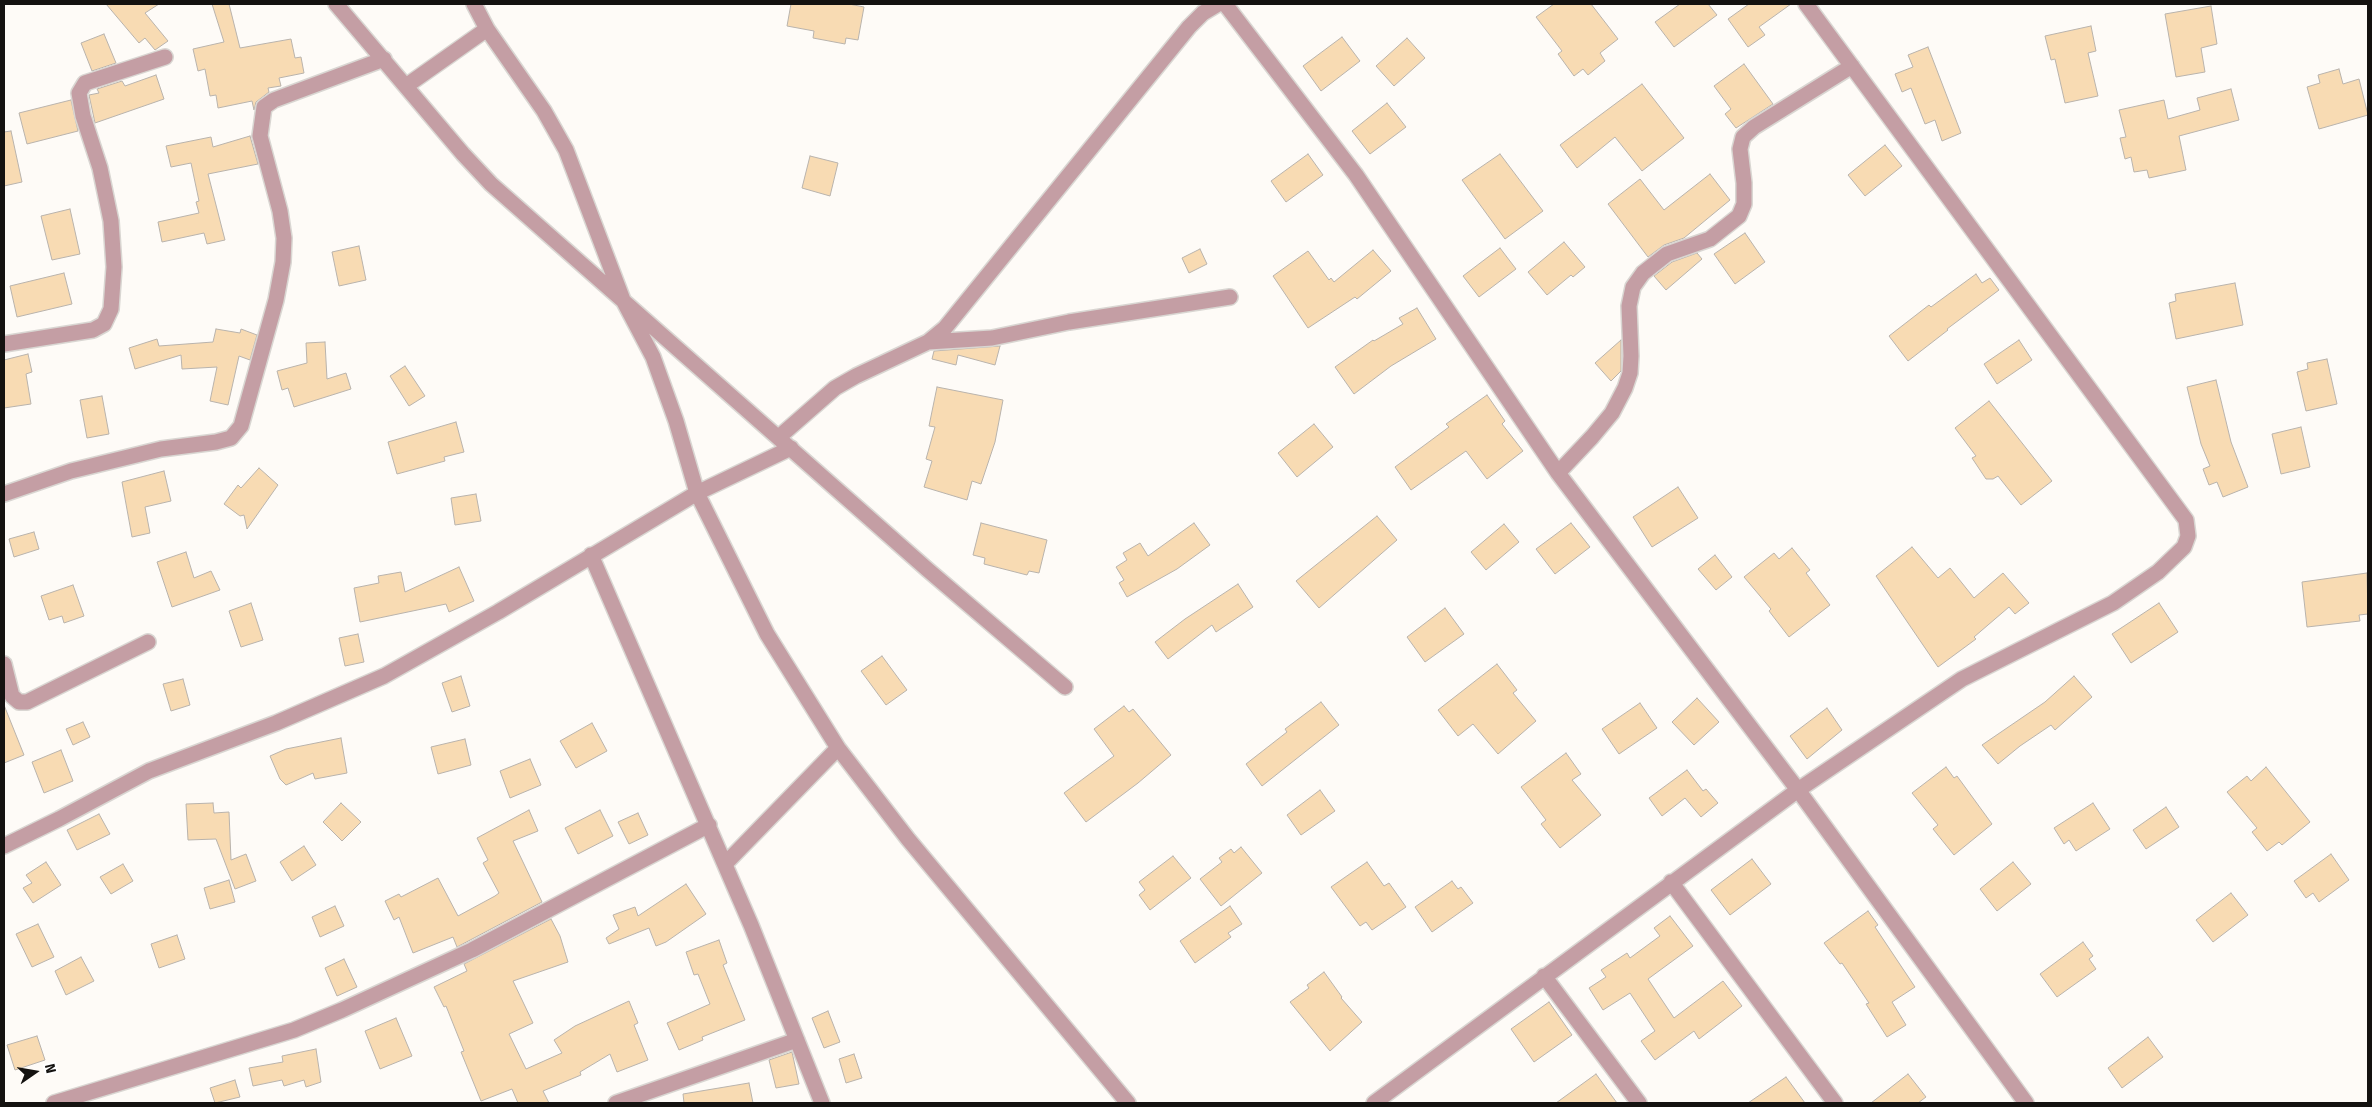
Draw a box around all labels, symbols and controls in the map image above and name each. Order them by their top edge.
north arrow [10,1047,60,1097]
text: N [41,1062,59,1075]

